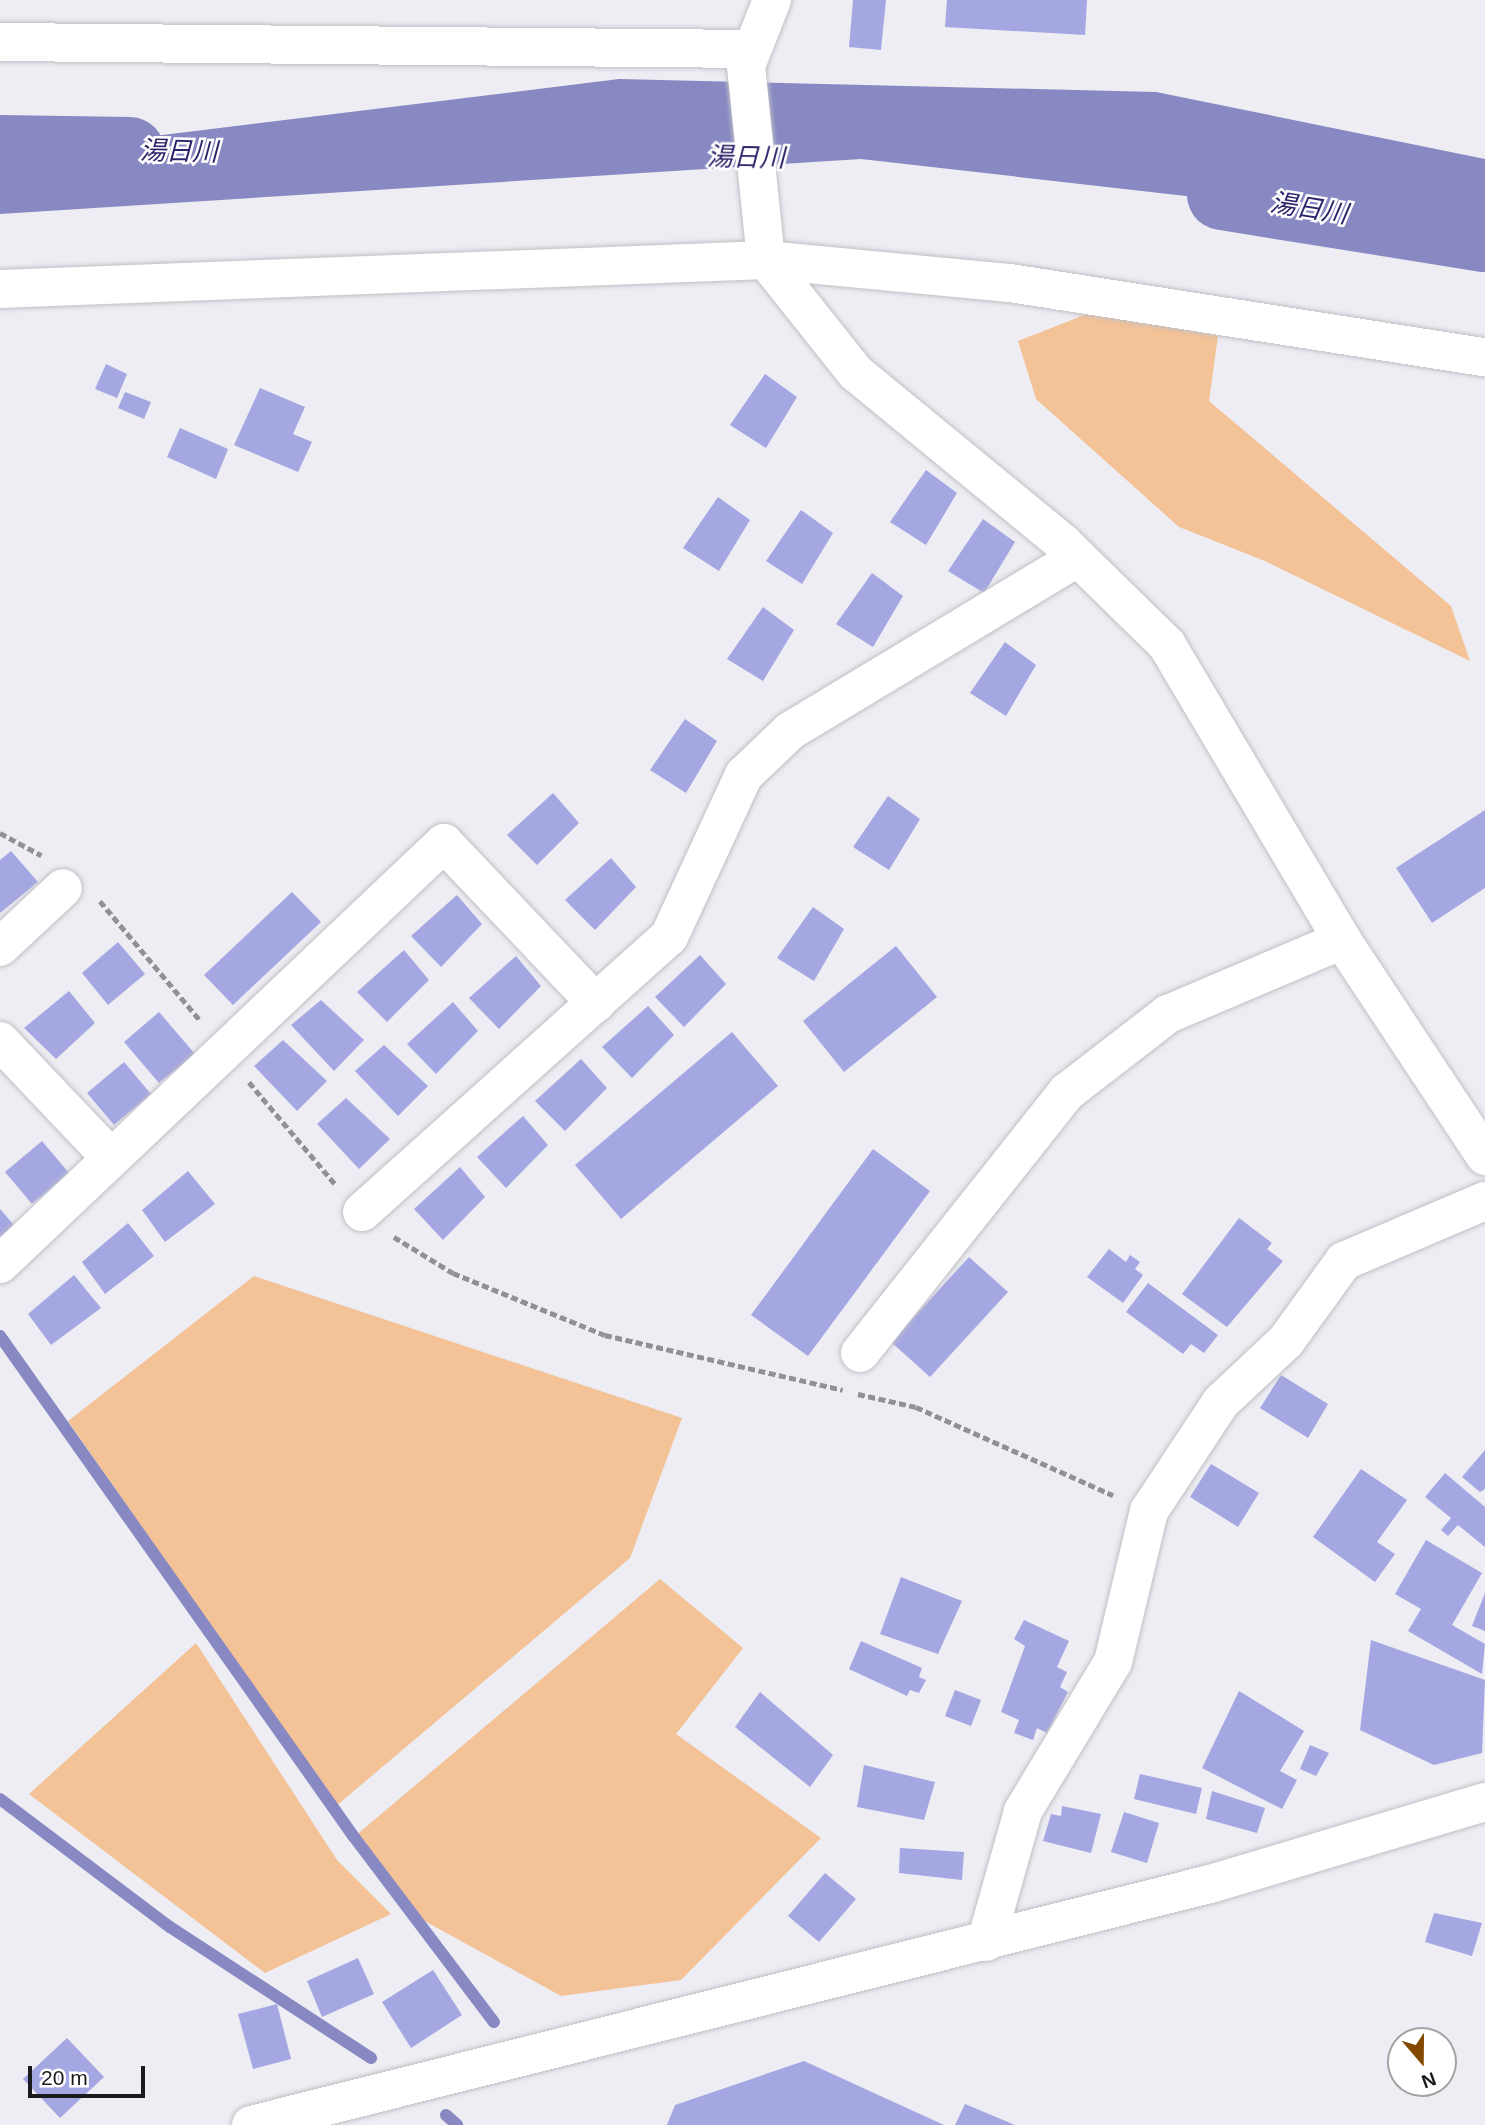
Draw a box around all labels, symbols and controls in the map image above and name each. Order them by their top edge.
water label: 湯日川 [140,136,218,168]
water label: 湯日川 [707,142,785,174]
water label: 湯日川 [1268,187,1350,231]
north arrow [1387,2027,1457,2097]
scale bar [32,2052,149,2096]
text: 20 m [41,2066,88,2089]
text: N [1419,2068,1439,2093]

